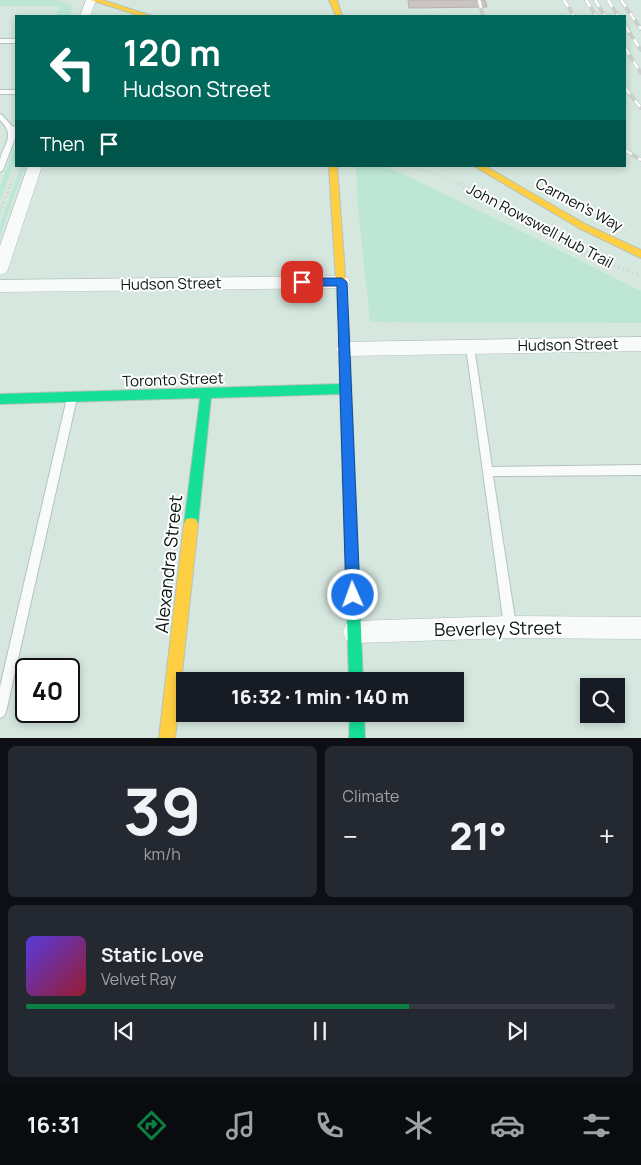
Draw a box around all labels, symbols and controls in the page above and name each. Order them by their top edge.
text: 120 m [123,29,221,77]
icon: left [40,35,105,100]
text: Hudson Street [123,74,271,104]
icon: arrive [95,130,123,158]
text: Then [40,131,85,157]
street label: Carmen's Way [532,173,627,236]
street label: John Rowswell Hub Trail [463,178,617,273]
pin [281,261,323,303]
icon: arrive [288,268,316,296]
street label: Hudson Street [120,272,222,295]
street label: Hudson Street [517,333,619,356]
street label: Toronto Street [122,367,224,392]
street label: Alexandra Street [149,494,187,634]
position arrow [326,568,378,620]
street label: Beverley Street [434,615,562,641]
speed limit sign: 40 [15,658,80,723]
map controls [580,678,625,723]
button: search [580,678,625,723]
text: 16:32 · 1 min · 140 m [231,684,409,710]
text: 39 [123,766,201,855]
text: Climate [343,785,399,807]
text: 21° [450,809,507,861]
text: − [343,817,358,855]
text: + [599,817,615,855]
text: km/h [144,843,181,865]
text: Static Love [101,942,204,968]
text: Velvet Ray [101,968,177,990]
icon: previous [110,1017,138,1045]
icon: pause [306,1017,334,1045]
icon: next [503,1017,531,1045]
icon: directions [134,1108,169,1143]
icon: music [223,1108,258,1143]
icon: phone [312,1108,347,1143]
icon: climate [401,1108,436,1143]
icon: car [490,1108,525,1143]
icon: filters [579,1108,614,1143]
text: 16:31 [27,1110,80,1140]

